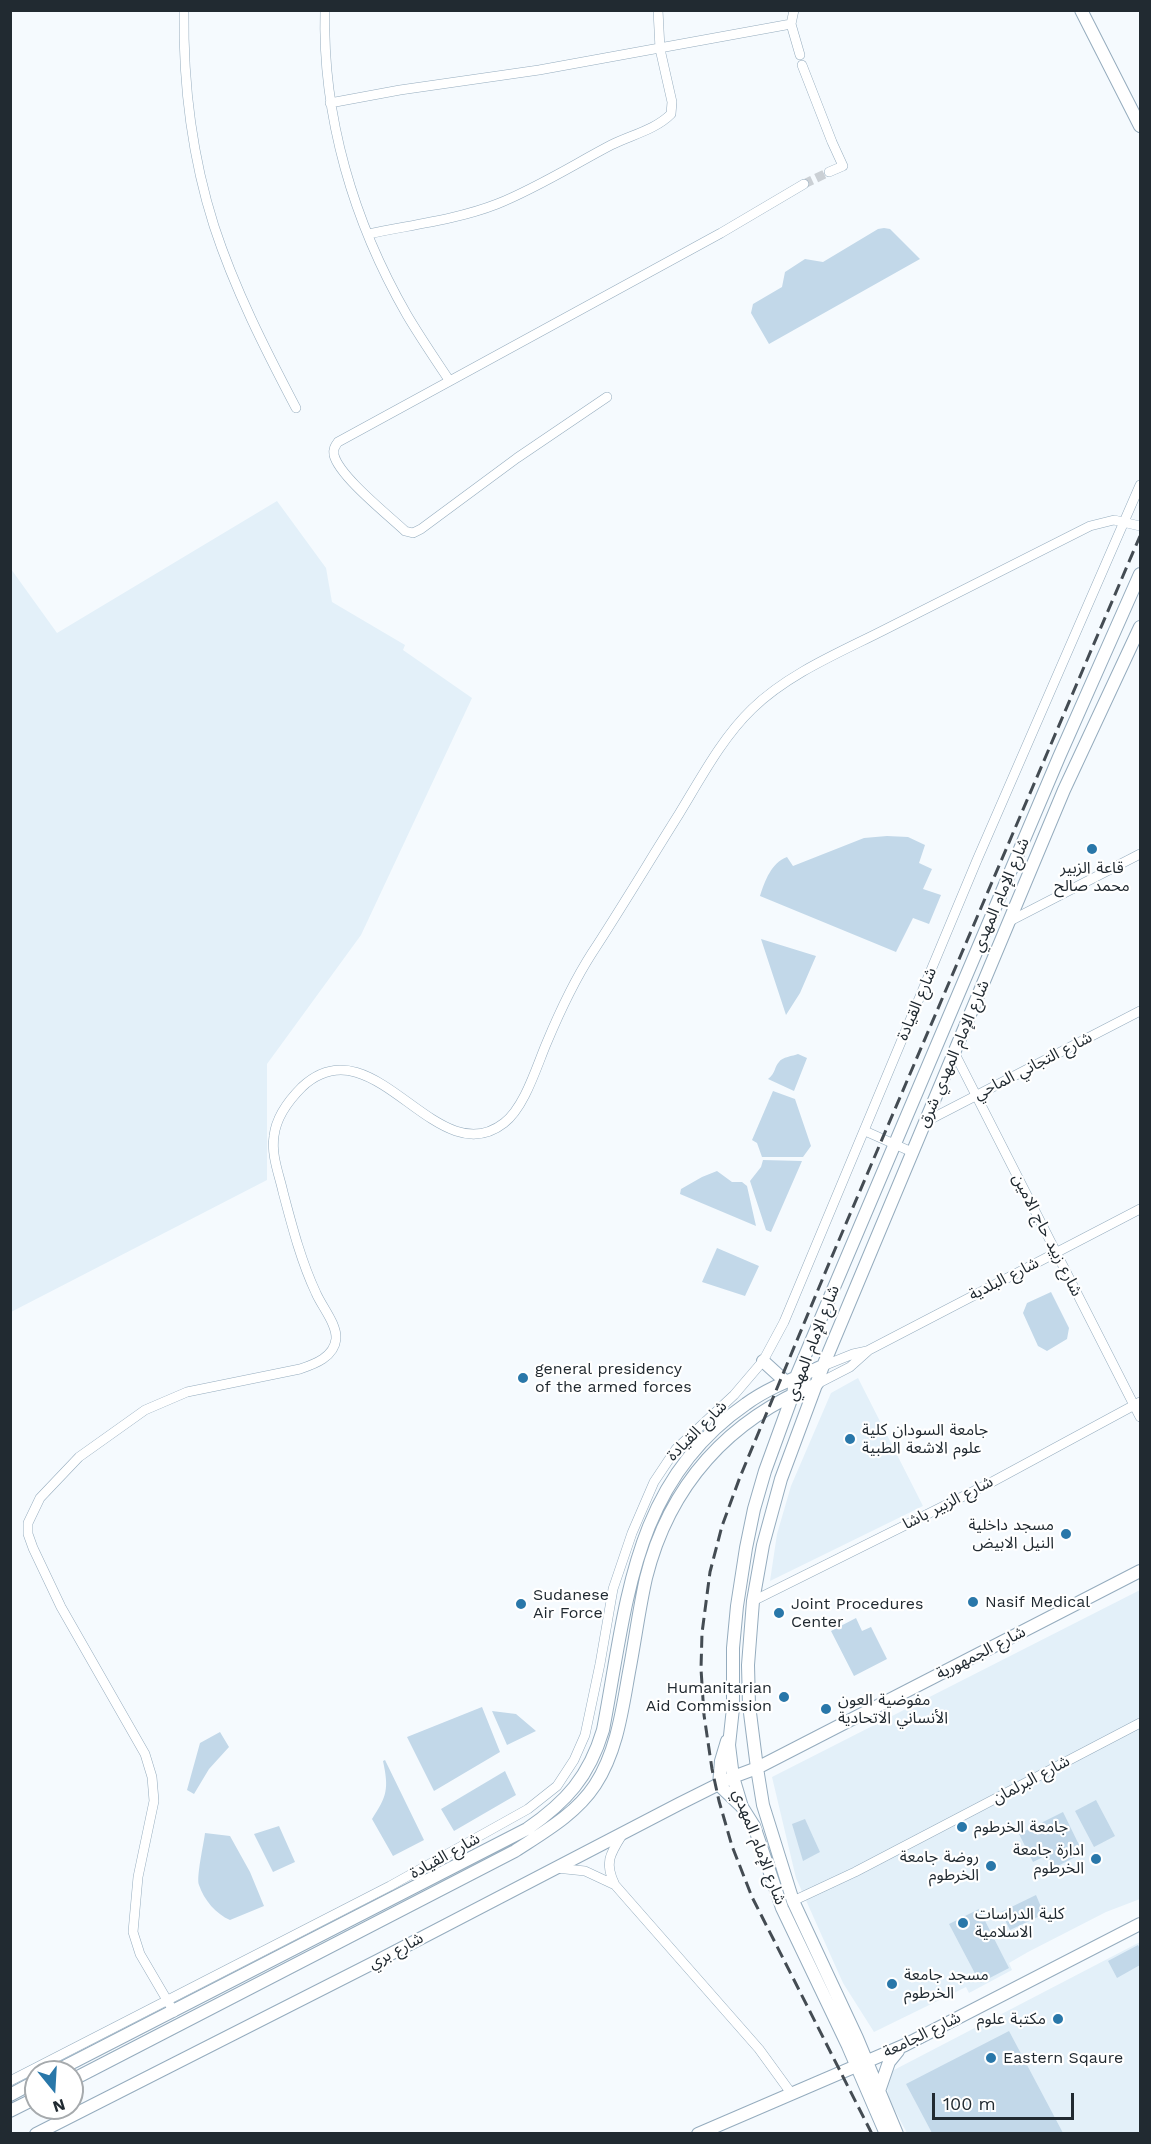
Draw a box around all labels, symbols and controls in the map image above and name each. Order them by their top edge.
street label: شارع الإمام المهدي [968,835,1034,955]
marker: قاعة الزبير محمد صالح [1085,842,1099,856]
place label: قاعة الزبير محمد صالح [1054,858,1130,896]
street label: شارع القيادة [893,965,941,1043]
street label: شارع الإمام المهدي شرق [914,977,994,1131]
street label: شارع التجاني الماحي [971,1028,1095,1104]
street label: شارع زبيد حاج الامين [1008,1170,1086,1300]
street label: شارع البلدية [966,1253,1042,1305]
street label: شارع الإمام المهدي [782,1283,844,1403]
place label: general presidency of the armed forces [535,1359,692,1397]
marker: general presidency of the armed forces [516,1371,530,1385]
street label: شارع القيادة [663,1397,731,1465]
place label: جامعة السودان كلية علوم الاشعة الطبية [862,1420,988,1458]
marker: جامعة السودان كلية علوم الاشعة الطبية [843,1432,857,1446]
street label: شارع الزبير باشا [900,1472,996,1534]
place label: مسجد داخلية النيل الابيض [968,1515,1054,1553]
marker: مسجد داخلية النيل الابيض [1059,1527,1073,1541]
place label: Sudanese Air Force [533,1585,609,1623]
place label: Nasif Medical [985,1592,1090,1612]
place label: Joint Procedures Center [791,1594,923,1632]
marker: Nasif Medical [966,1595,980,1609]
marker: Sudanese Air Force [514,1597,528,1611]
marker: Joint Procedures Center [772,1606,786,1620]
street label: شارع الجمهورية [933,1622,1029,1684]
place label: Humanitarian Aid Commission [646,1678,772,1716]
marker: Humanitarian Aid Commission [777,1690,791,1704]
place label: مفوضية العون الأنساني الاتحادية [838,1690,948,1728]
marker: مفوضية العون الأنساني الاتحادية [819,1702,833,1716]
street label: شارع البرلمان [989,1752,1073,1808]
street label: شارع الإمام المهدي [728,1787,790,1907]
place label: جامعة الخرطوم [974,1817,1068,1837]
marker: جامعة الخرطوم [955,1820,969,1834]
street label: شارع القيادة [407,1829,483,1883]
place label: ادارة جامعة الخرطوم [1013,1840,1084,1878]
place label: روضة جامعة الخرطوم [900,1847,979,1885]
marker: ادارة جامعة الخرطوم [1089,1852,1103,1866]
marker: روضة جامعة الخرطوم [984,1859,998,1873]
place label: كلية الدراسات الاسلامية [975,1904,1064,1942]
marker: كلية الدراسات الاسلامية [956,1916,970,1930]
street label: شارع بري [365,1929,427,1973]
place label: مسجد جامعة الخرطوم [904,1965,989,2003]
marker: مسجد جامعة الخرطوم [885,1977,899,1991]
street label: شارع الجامعة [880,2008,964,2062]
place label: مكتبة علوم [977,2009,1046,2029]
marker: مكتبة علوم [1051,2012,1065,2026]
place label: Eastern Sqaure [1003,2048,1123,2068]
marker: Eastern Sqaure [984,2051,998,2065]
north arrow [24,2060,84,2120]
scale bar [935,2081,1078,2119]
text: 100 m [943,2093,996,2114]
text: N [51,2095,68,2117]

